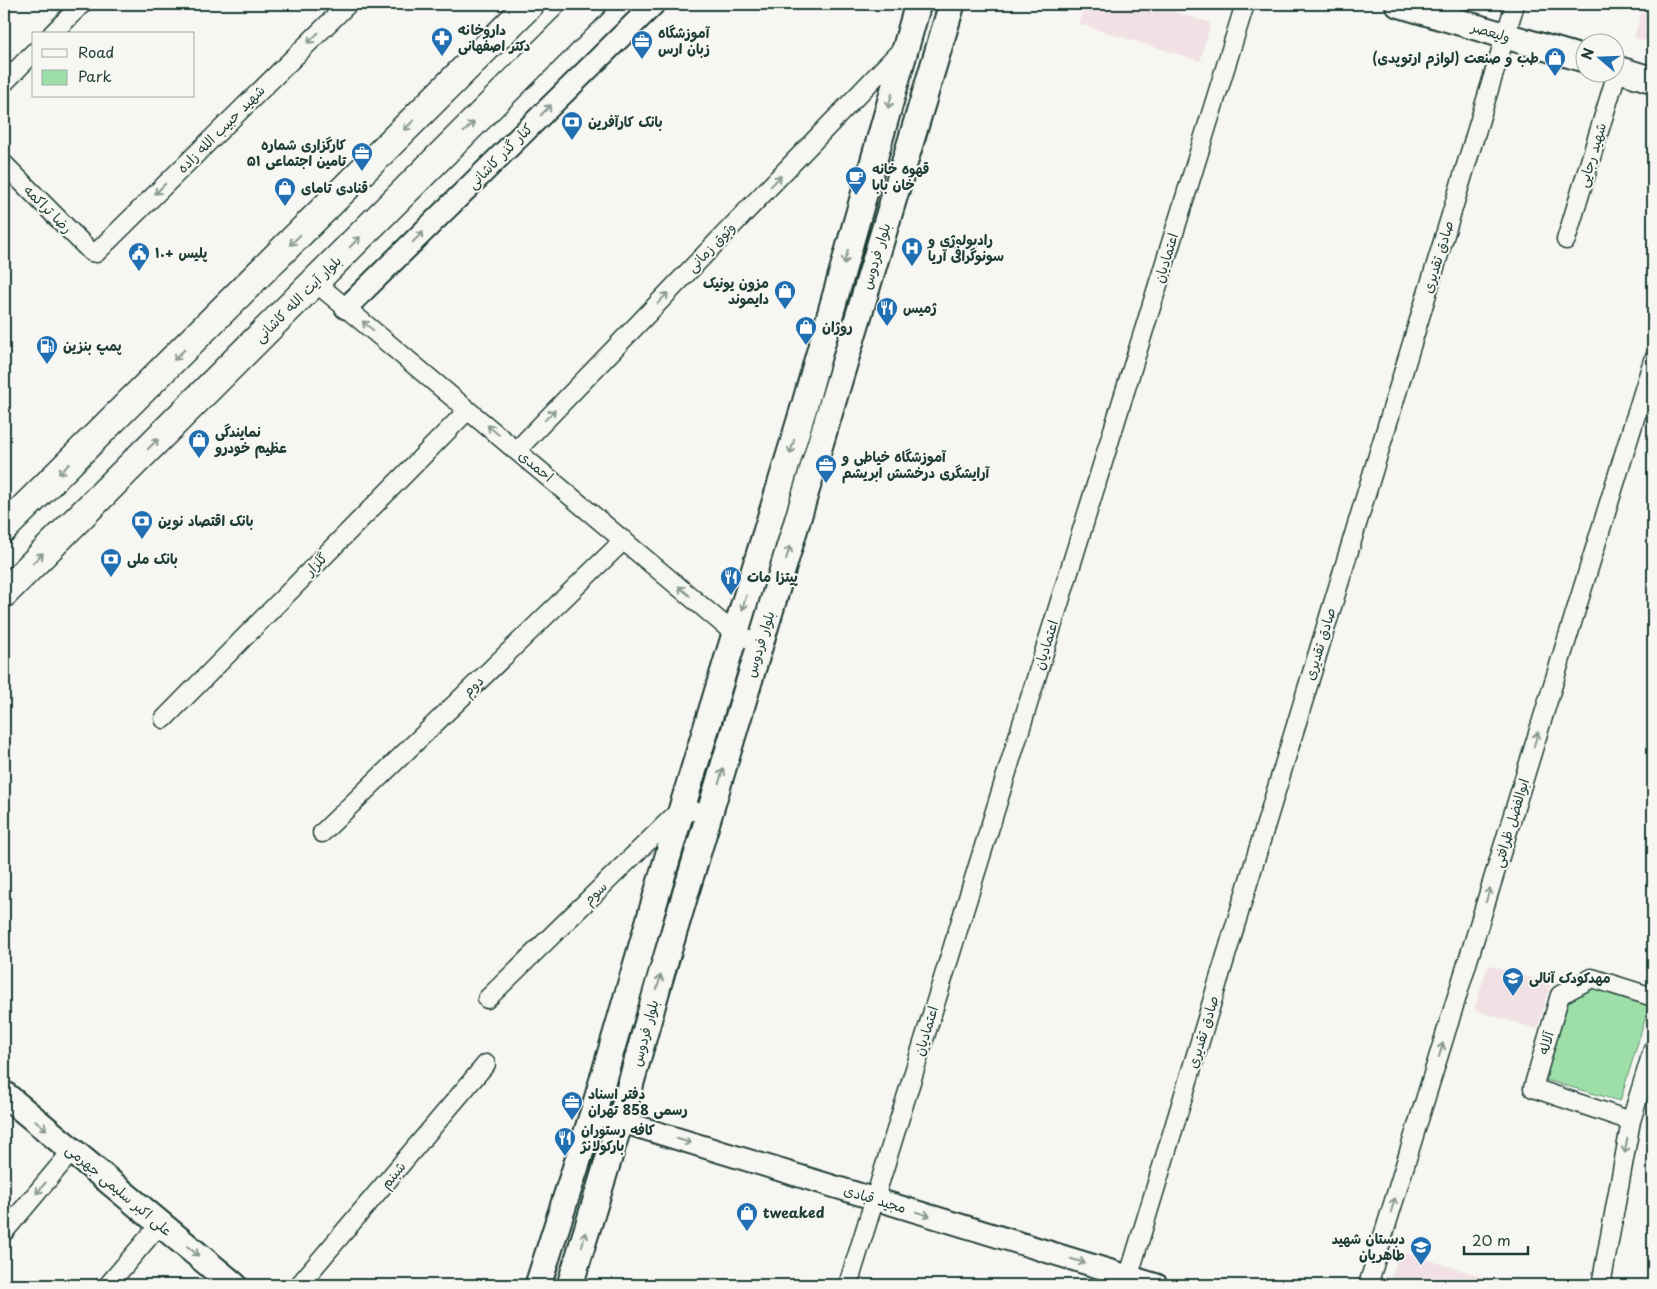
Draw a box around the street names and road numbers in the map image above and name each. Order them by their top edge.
street label: ولیعصر [1468,15,1513,47]
street label: شهید حبیب الله زاده [172,80,269,177]
street label: کنار گذر کاشانی [462,118,537,193]
street label: شهید رجایی [1572,120,1611,190]
street label: رضا تراکمه [19,179,78,238]
street label: وثوق زمانی [681,217,740,276]
street label: صادق تقدیری [1417,218,1459,296]
street label: بلوار فردوس [855,220,896,292]
street label: اعتمادیان [1148,230,1183,286]
street label: بلوار آیت الله کاشانی [249,250,346,347]
street label: احمدی [514,445,558,487]
street label: گلزار [299,547,332,581]
street label: صادق تقدیری [1299,605,1341,683]
street label: بلوار فردوس [739,608,780,680]
street label: اعتمادیان [1028,617,1063,673]
street label: دوم [457,670,489,702]
street label: ابوالفضل ظرافتی [1487,776,1534,870]
street label: سوم [578,876,613,911]
street label: صادق تقدیری [1182,993,1224,1071]
street label: بلوار فردوس [626,997,664,1069]
street label: اعتمادیان [908,1003,943,1059]
street label: آلاله [1532,1028,1559,1057]
street label: علی اکبر سلیمی جهرمی [61,1139,177,1241]
street label: شبنم [375,1156,411,1194]
street label: مجید قبادی [841,1179,909,1218]

